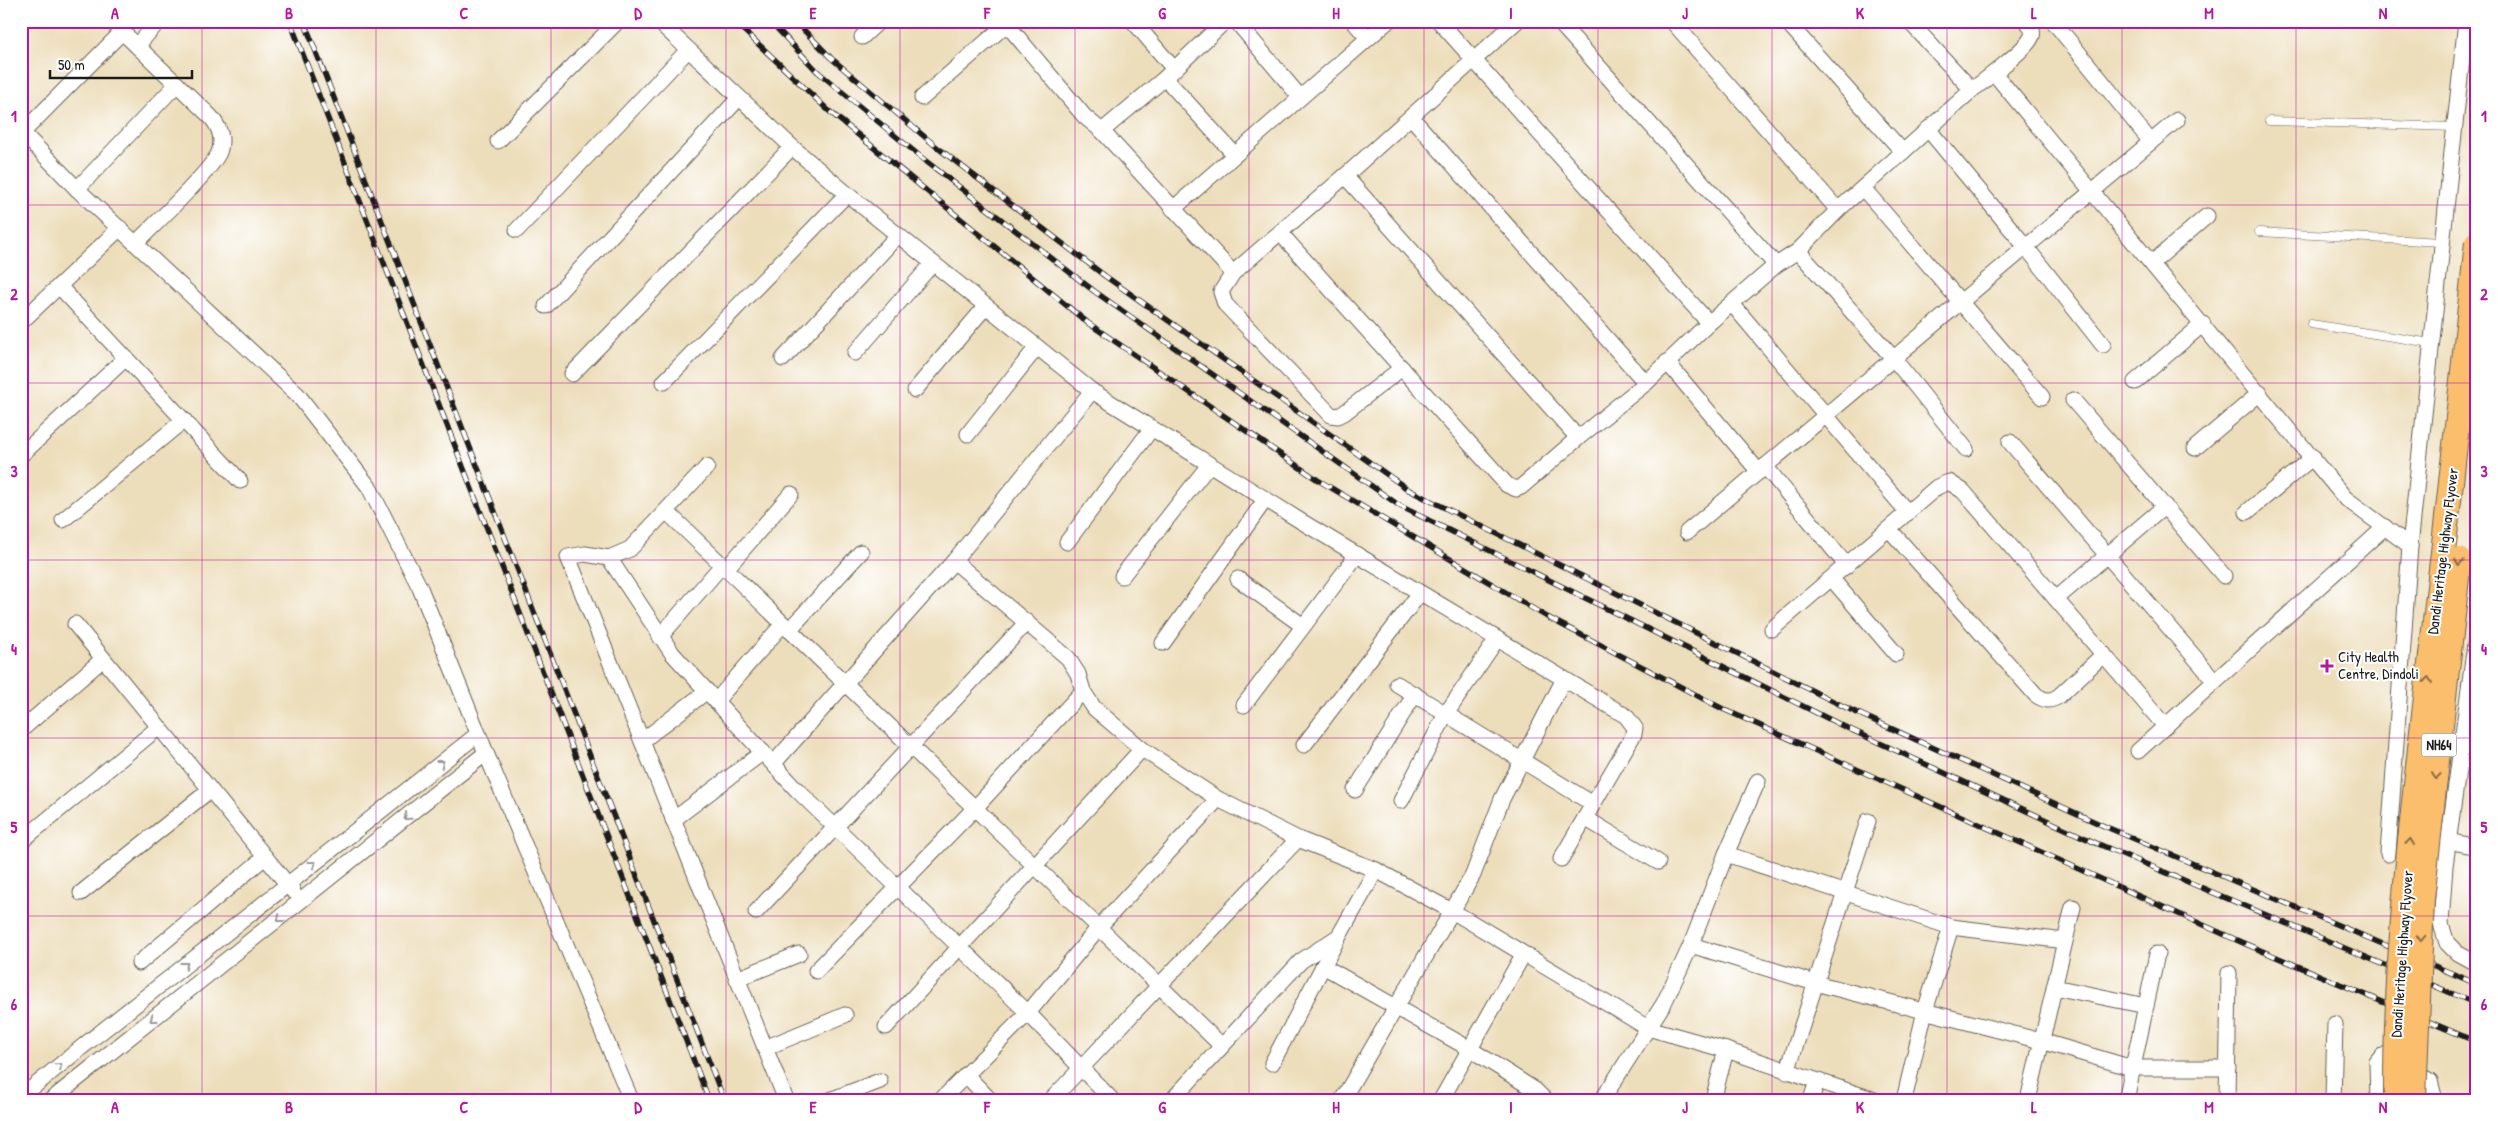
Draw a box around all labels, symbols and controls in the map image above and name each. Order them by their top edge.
text: A [111,2,119,24]
text: B [285,2,293,24]
text: C [460,2,469,24]
text: D [634,2,642,24]
text: E [809,2,817,24]
text: F [983,2,991,24]
text: G [1158,2,1166,24]
text: H [1332,2,1340,24]
text: I [1509,2,1513,24]
text: J [1682,2,1688,24]
text: K [1856,2,1865,24]
text: L [2031,2,2037,24]
text: M [2204,2,2214,24]
text: N [2379,2,2388,24]
scale bar [50,48,192,80]
text: 50 m [58,54,85,75]
text: 1 [11,105,17,127]
text: 1 [2481,105,2487,127]
text: 2 [10,283,18,305]
text: 2 [2480,283,2488,305]
text: 3 [10,460,18,482]
text: 3 [2480,460,2488,482]
street label: Dandi Heritage Highway Flyover [2422,466,2463,635]
one-way arrow [2453,559,2464,567]
text: 4 [11,638,17,660]
text: 4 [2481,638,2487,660]
place label: City Health Centre, Dindoli [2338,646,2419,684]
marker: City Health Centre, Dindoli [2320,659,2334,673]
one-way arrow [2422,676,2433,684]
road number: NH64 [2422,734,2456,756]
one-way arrow [435,760,444,769]
one-way arrow [2431,772,2442,780]
one-way arrow [404,811,413,819]
text: 5 [11,816,18,838]
text: 5 [2481,816,2488,838]
one-way arrow [2404,837,2415,845]
one-way arrow [307,861,316,869]
street label: Dandi Heritage Highway Flyover [2385,869,2418,1038]
one-way arrow [277,913,286,921]
one-way arrow [2415,934,2426,942]
one-way arrow [180,961,189,970]
text: 6 [11,993,18,1015]
text: 6 [2481,993,2488,1015]
one-way arrow [150,1014,159,1022]
one-way arrow [53,1063,62,1072]
text: A [111,1096,119,1118]
text: B [285,1096,293,1118]
text: C [460,1096,469,1118]
text: D [634,1096,642,1118]
text: E [809,1096,817,1118]
text: F [983,1096,991,1118]
text: G [1158,1096,1166,1118]
text: H [1332,1096,1340,1118]
text: I [1509,1096,1513,1118]
text: J [1682,1096,1688,1118]
text: K [1856,1096,1865,1118]
text: L [2031,1096,2037,1118]
text: M [2204,1096,2214,1118]
text: N [2379,1096,2388,1118]

